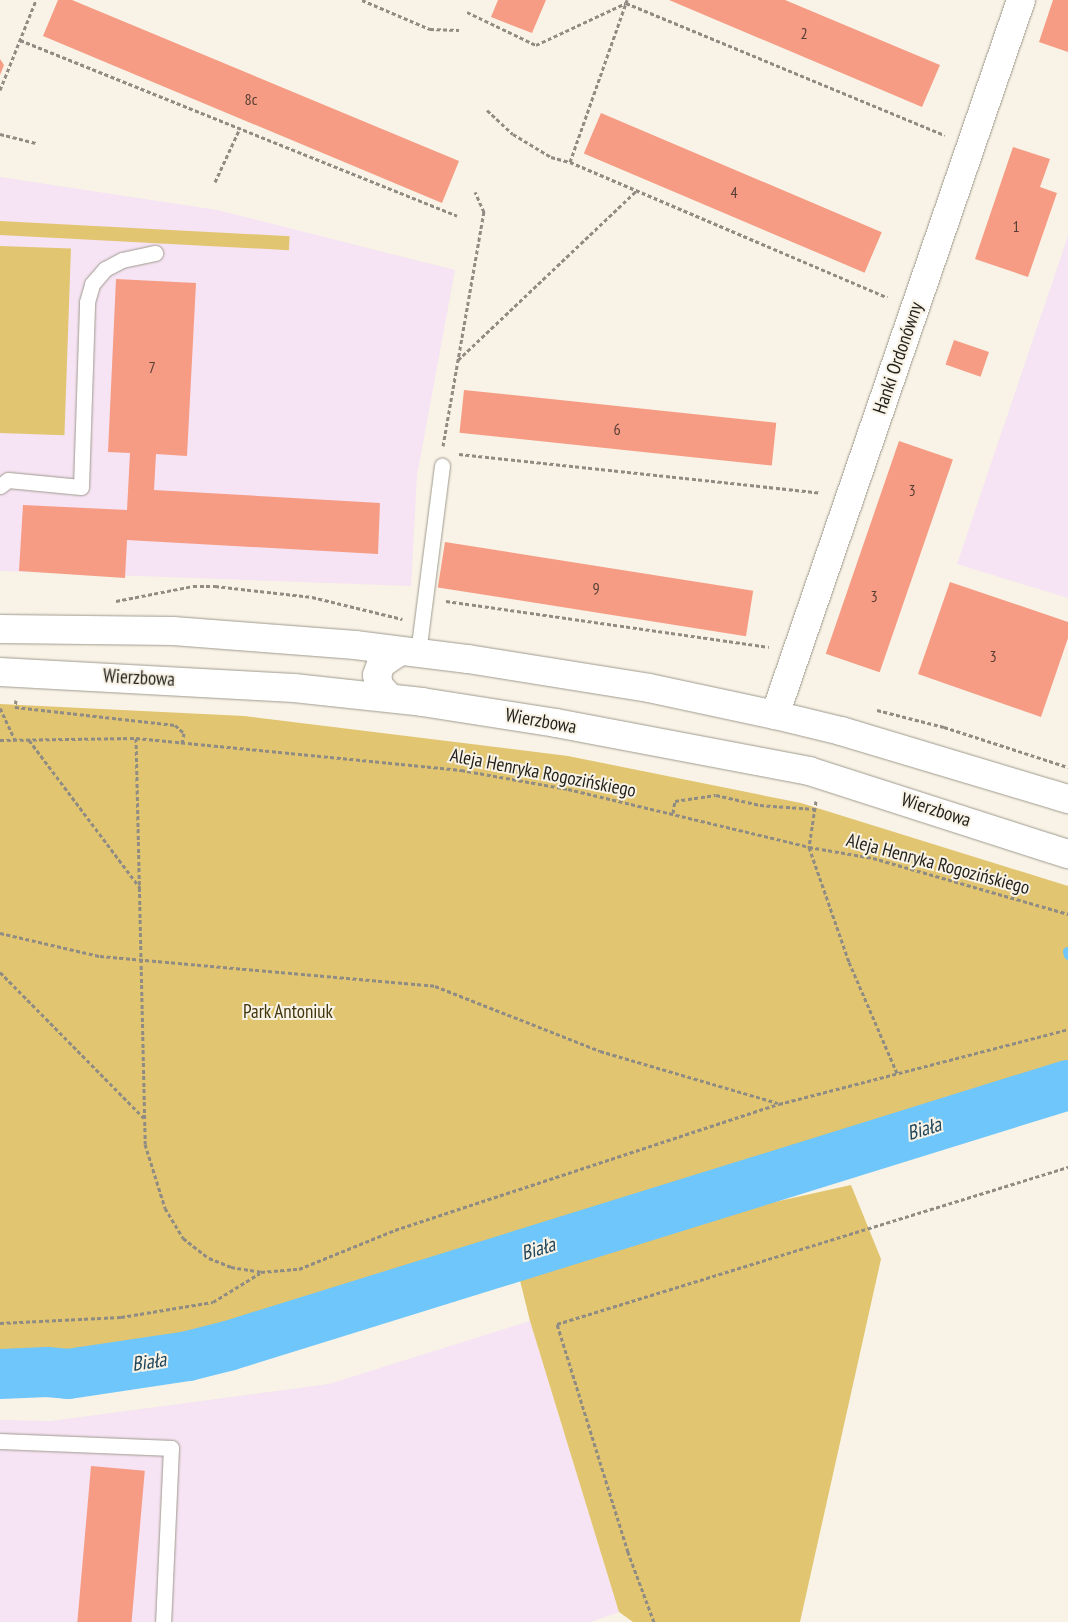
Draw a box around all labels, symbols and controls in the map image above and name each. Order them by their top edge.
house number: 2 [800,23,808,43]
house number: 8c [245,89,257,109]
house number: 4 [730,182,738,202]
house number: 1 [1012,216,1020,236]
street label: Hanki Ordonówny [868,299,928,417]
house number: 7 [148,357,156,377]
house number: 6 [613,419,621,439]
house number: 3 [908,480,916,500]
house number: 9 [592,578,600,598]
house number: 3 [870,586,878,606]
house number: 3 [989,646,997,666]
street label: Wierzbowa [103,665,175,691]
street label: Wierzbowa [504,704,578,738]
street label: Aleja Henryka Rogozińskiego [448,744,638,802]
street label: Wierzbowa [898,788,974,832]
street label: Aleja Henryka Rogozińskiego [844,829,1032,899]
park label: Park Antoniuk [243,1001,333,1023]
water label: Biała [904,1112,944,1146]
water label: Biała [518,1232,558,1266]
water label: Biała [130,1347,168,1377]

